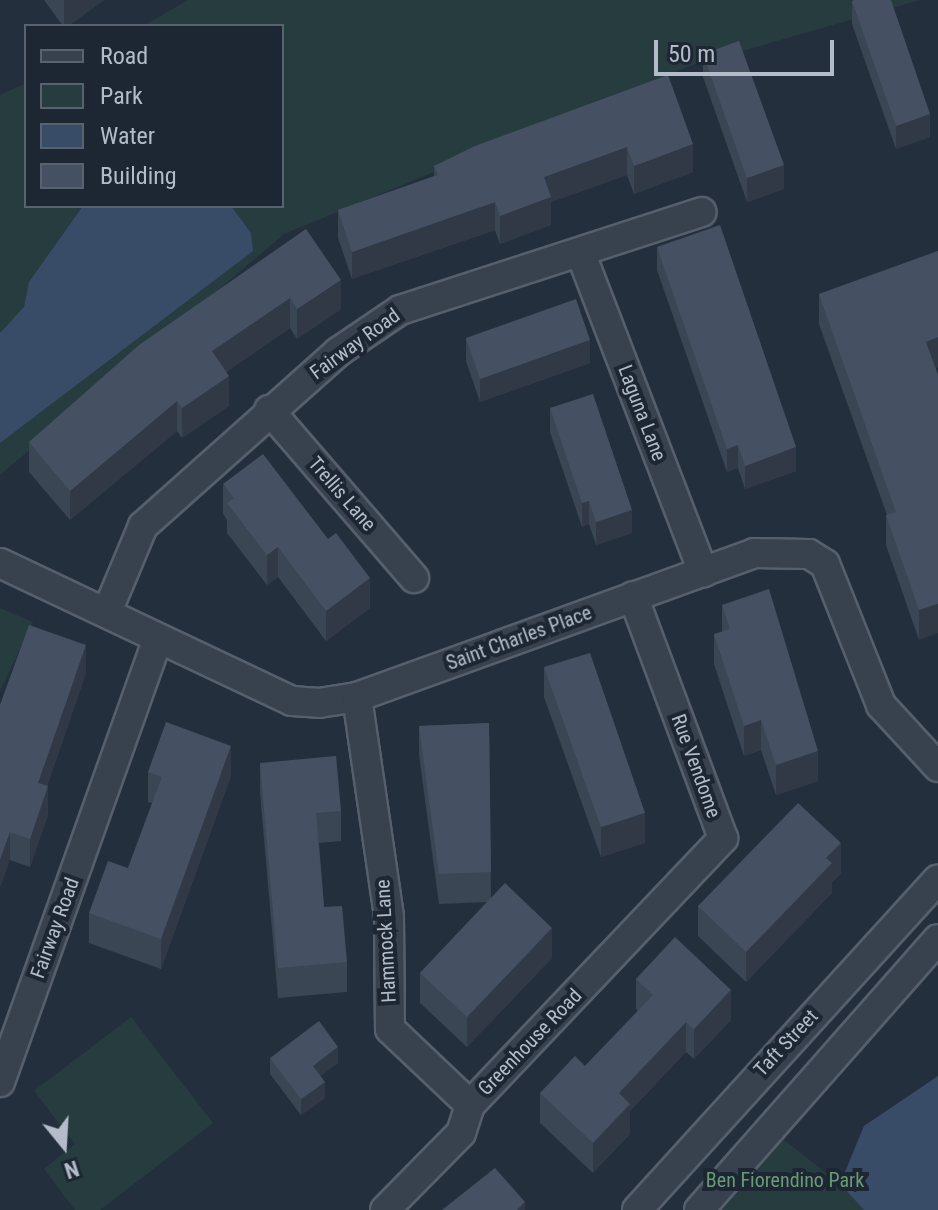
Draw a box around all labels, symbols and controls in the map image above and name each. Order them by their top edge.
legend [24,24,284,208]
scale bar [658,24,838,74]
text: 50 m [668,40,715,68]
text: Road [100,42,148,70]
text: Park [100,82,143,110]
text: Water [100,122,155,150]
text: Building [100,162,177,190]
street label: Fairway Road [305,303,405,385]
street label: Laguna Lane [613,362,671,464]
street label: Trellis Lane [303,452,381,536]
street label: Saint Charles Place [443,601,595,675]
street label: Rue Vendome [666,711,726,821]
street label: Fairway Road [26,874,84,982]
street label: Hammock Lane [371,879,401,1003]
street label: Greenhouse Road [473,984,587,1100]
street label: Taft Street [749,1005,823,1081]
north arrow [24,1106,104,1186]
text: N [61,1155,82,1183]
park label: Ben Fiorendino Park [706,1168,864,1192]

